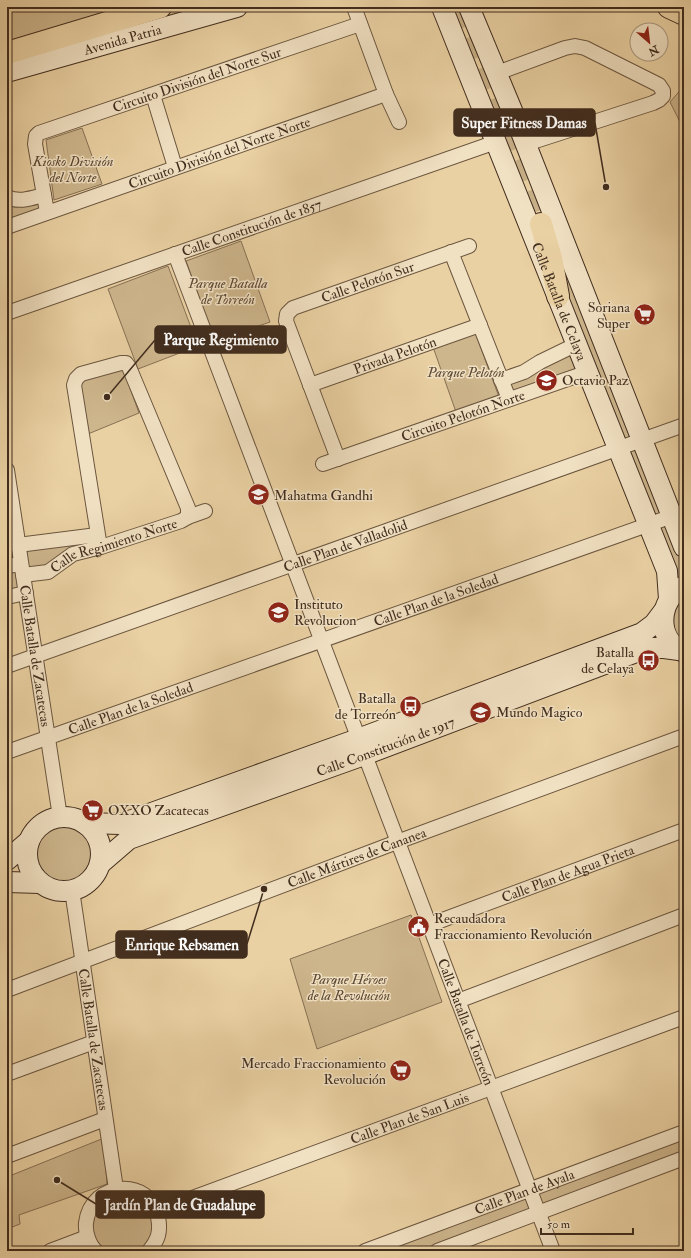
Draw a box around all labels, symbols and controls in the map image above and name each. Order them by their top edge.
street label: Avenida Patria [81,20,163,59]
north arrow [629,22,669,62]
text: N [645,42,662,59]
street label: Circuito División del Norte Sur [110,43,284,116]
callout: Super Fitness Damas [454,109,595,136]
street label: Circuito División del Norte Norte [126,113,313,192]
text: Super Fitness Damas [461,114,587,134]
park label: Kiosko División del Norte [32,153,114,186]
street label: Calle Constitución de 1857 [179,195,324,260]
street label: Calle Batalla de Celaya [528,240,591,363]
street label: Calle Pelotón Sur [319,257,417,306]
park label: Parque Batalla de Torreón [187,275,268,308]
place label: Soriana Super [588,299,631,333]
supermarket icon: Soriana Super [632,302,658,328]
callout: Parque Regimiento [155,326,286,353]
text: Parque Regimiento [164,331,279,351]
street label: Privada Pelotón [351,333,439,377]
park label: Parque Pelotón [426,364,505,381]
school or university icon: Octavio Paz [534,367,560,393]
place label: Octavio Paz [562,372,629,389]
street label: Circuito Pelotón Norte [399,386,527,445]
school or university icon: Mahatma Gandhi [245,482,271,508]
place label: Mahatma Gandhi [274,487,373,504]
street label: Calle Regimiento Norte [47,514,179,576]
street label: Calle Plan de Valladolid [281,516,410,575]
street label: Calle Plan de la Soledad [371,570,501,630]
street label: Calle Batalla de Zacatecas [16,584,55,728]
place label: Instituto Revolucion [294,596,356,629]
school or university icon: Instituto Revolucion [265,599,291,625]
place label: Batalla de Celaya [581,644,634,678]
bus stop icon: Batalla de Celaya [636,647,662,673]
street label: Calle Plan de la Soledad [66,678,195,738]
place label: Batalla de Torreón [335,690,396,723]
bus stop icon: Batalla de Torreón [398,693,424,719]
school or university icon: Mundo Magico [468,699,494,725]
place label: Mundo Magico [496,704,583,721]
street label: Calle Constitución de 1917 [314,713,458,780]
supermarket icon: OXXO Zacatecas [80,797,106,823]
place label: OXXO Zacatecas [108,802,209,819]
street label: Calle Mártires de Cananea [285,823,429,891]
street label: Calle Plan de Agua Prieta [499,841,637,906]
place label: Recaudadora Fraccionamiento Revolución [434,910,592,943]
public building icon: Recaudadora Fraccionamiento Revolución [405,913,431,939]
callout: Enrique Rebsamen [116,931,247,958]
text: Enrique Rebsamen [125,936,239,956]
street label: Calle Batalla de Torreón [434,956,498,1088]
street label: Calle Batalla de Zacatecas [75,967,113,1112]
park label: Parque Héroes de la Revolución [307,971,391,1004]
place label: Mercado Fraccionamiento Revolución [241,1055,386,1088]
supermarket icon: Mercado Fraccionamiento Revolución [388,1058,414,1084]
street label: Calle Plan de San Luis [348,1088,471,1148]
street label: Calle Plan de Ayala [472,1165,577,1218]
callout: Jardín Plan de Guadalupe [96,1191,264,1218]
text: Jardín Plan de Guadalupe [103,1196,257,1216]
scale bar [541,1210,633,1236]
text: 50 m [547,1217,571,1232]

